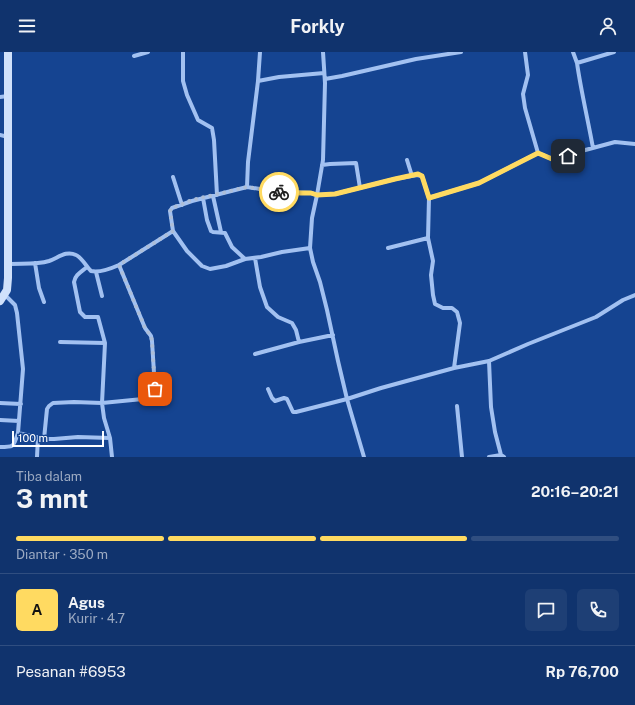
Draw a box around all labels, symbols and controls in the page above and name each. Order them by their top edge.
icon: menu [16,15,38,37]
icon: person [597,15,619,37]
text: Forkly [290,16,345,37]
pin [551,139,585,173]
icon: home [557,145,579,167]
courier [259,172,299,212]
icon: bike [268,181,290,203]
pin [138,372,172,406]
icon: bag [144,378,166,400]
scale bar [12,429,104,448]
text: 100 m [18,432,48,444]
text: Tiba dalam [16,469,82,484]
text: 3 mnt [16,483,88,514]
text: 20:16–20:21 [531,483,619,500]
text: Diantar · 350 m [16,547,108,562]
button: chat [525,589,567,631]
button: phone [577,589,619,631]
text: Agus [68,594,105,611]
text: A [32,601,42,618]
text: Kurir · 4.7 [68,611,125,626]
text: Pesanan #6953 [16,663,126,680]
text: Rp 76,700 [546,663,619,680]

